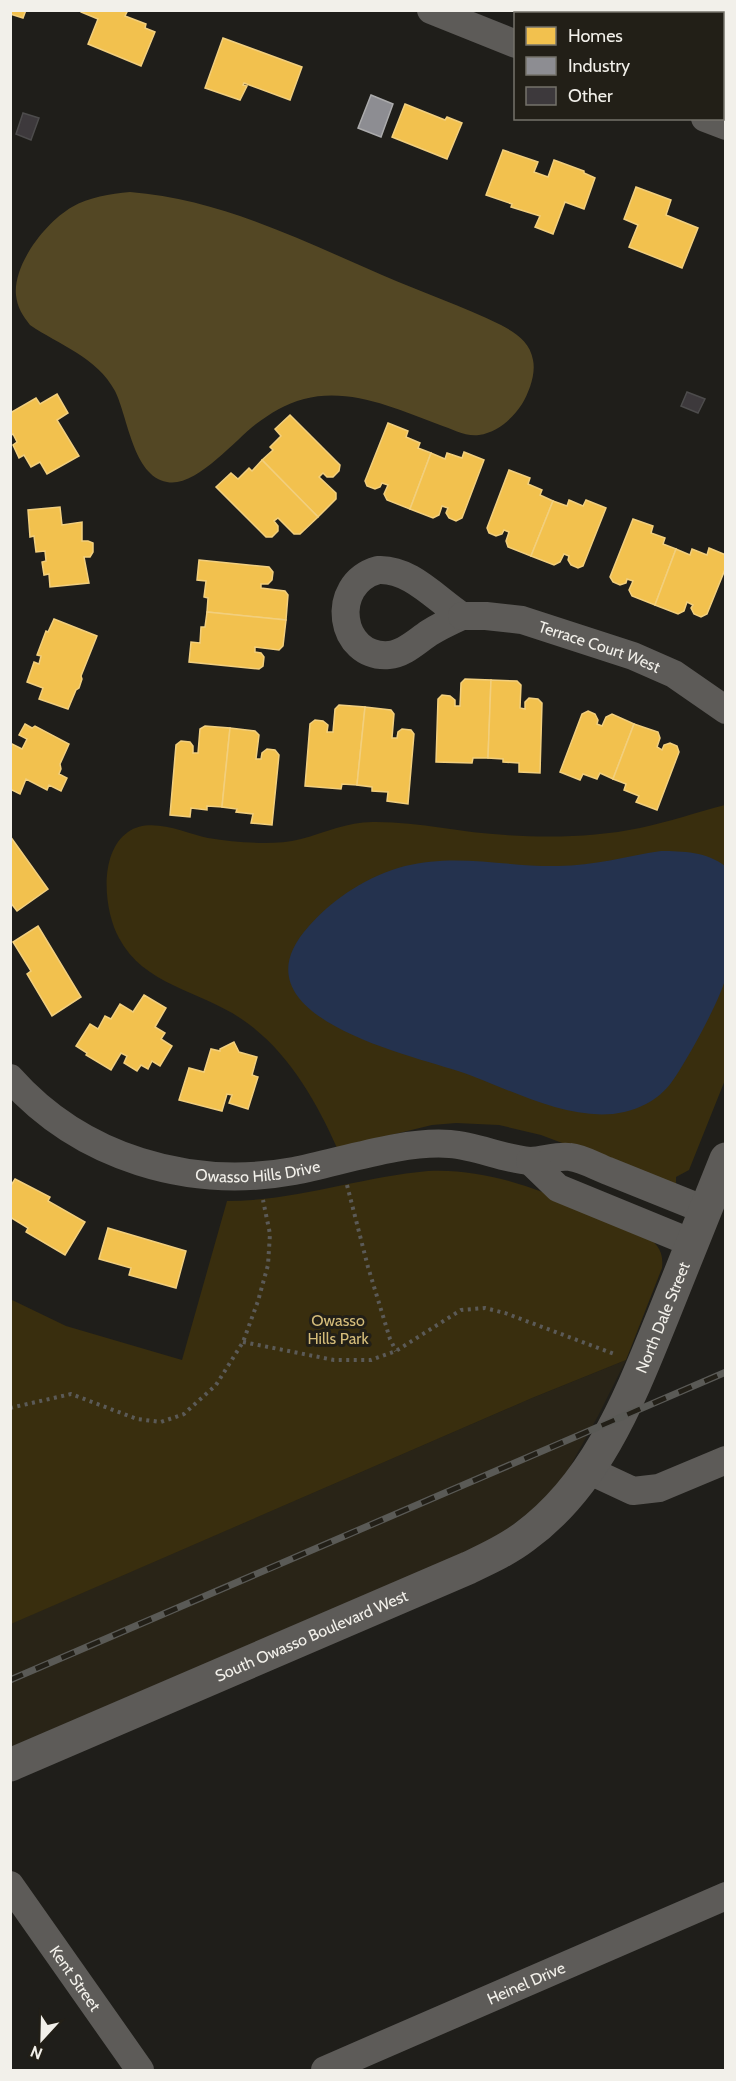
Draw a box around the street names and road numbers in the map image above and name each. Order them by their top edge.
street label: Terrace Court West [536,616,664,677]
street label: Owasso Hills Drive [194,1156,322,1186]
street label: North Dale Street [631,1258,694,1376]
street label: South Owasso Boulevard West [212,1585,411,1685]
street label: Kent Street [46,1942,105,2015]
street label: Heinel Drive [484,1958,568,2008]

